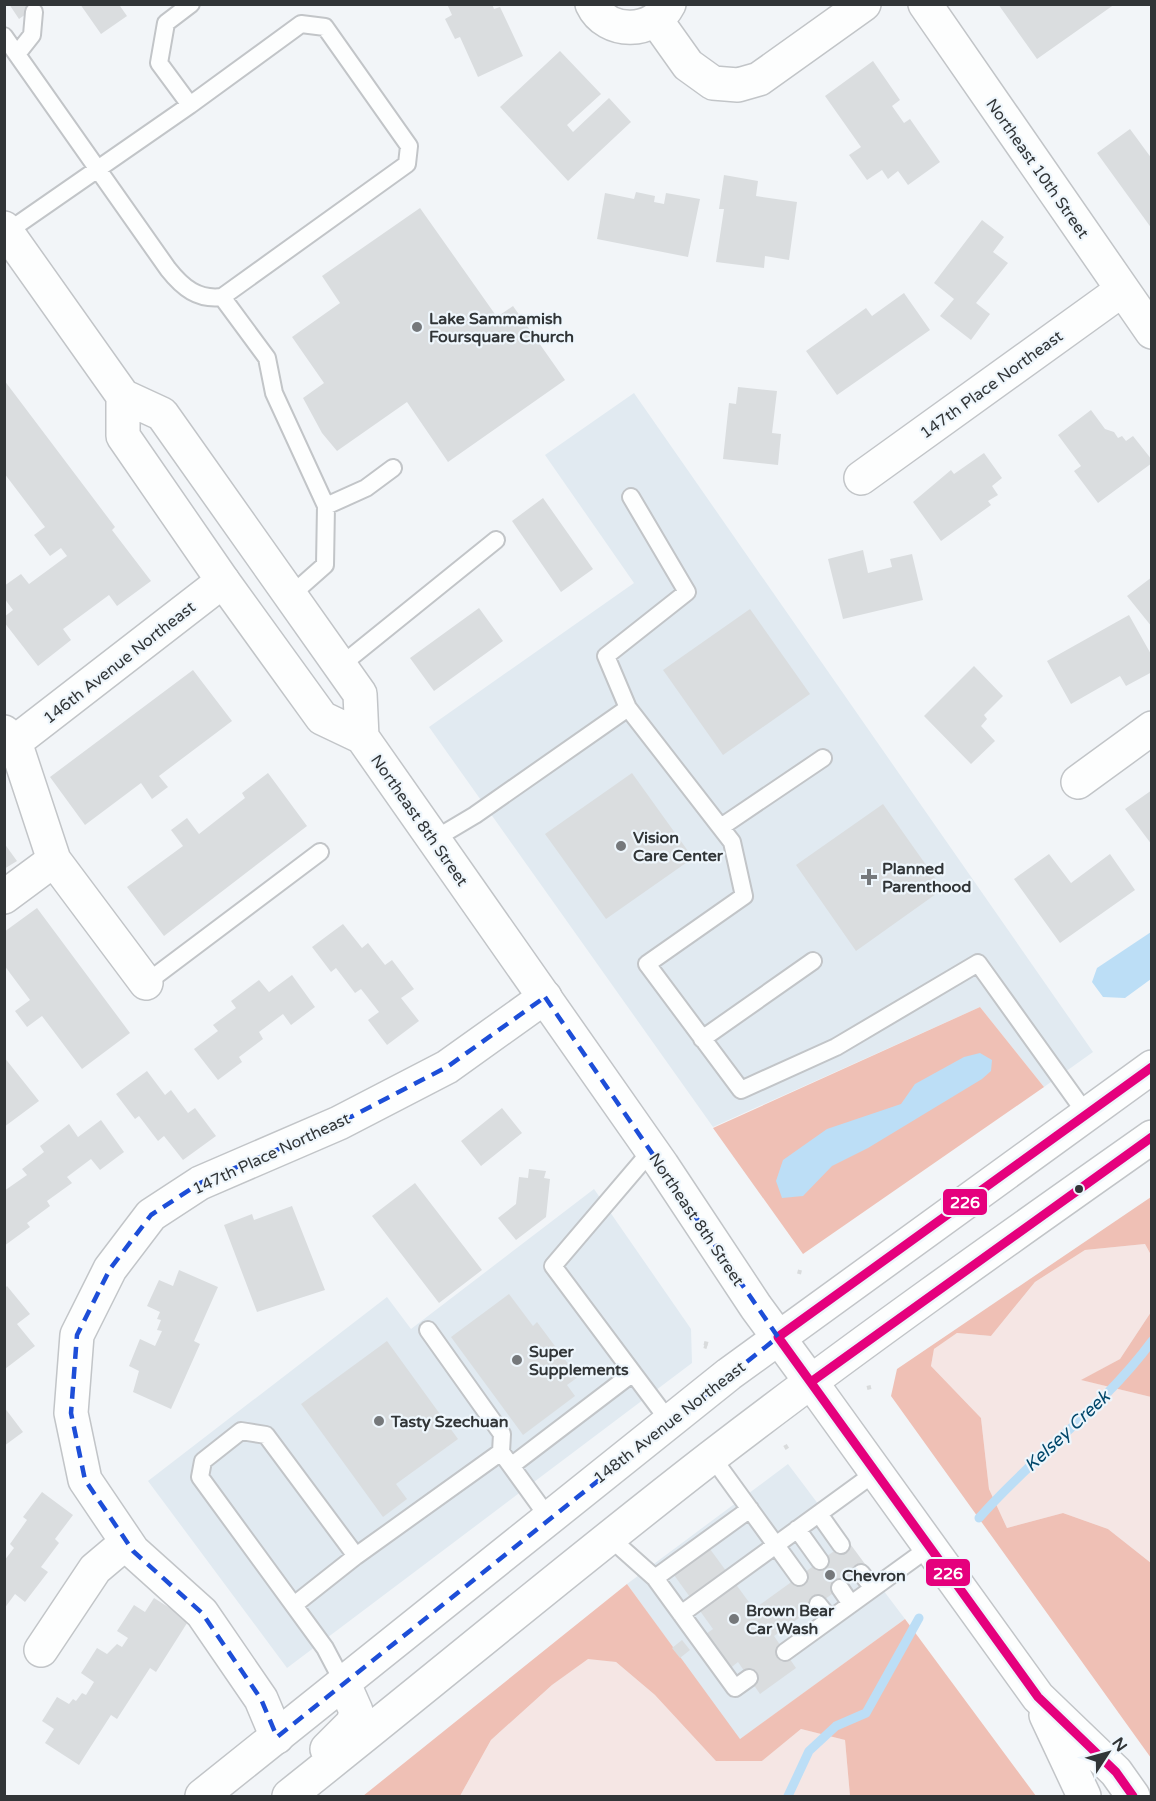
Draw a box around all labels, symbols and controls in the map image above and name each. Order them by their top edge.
street label: Northeast 10th Street [981,95,1093,242]
place label: Lake Sammamish Foursquare Church [429,309,574,347]
marker: Lake Sammamish Foursquare Church [410,320,424,334]
street label: 147th Place Northeast [916,326,1067,443]
street label: 146th Avenue Northeast [40,597,200,728]
street label: Northeast 8th Street [366,751,472,890]
place label: Vision Care Center [633,828,724,866]
marker: Vision Care Center [614,839,628,853]
place label: Planned Parenthood [882,859,971,897]
marker: Planned Parenthood [860,868,878,886]
street label: 147th Place Northeast [189,1109,353,1199]
street label: Northeast 8th Street [644,1149,748,1290]
unlabelled marker [1073,1183,1085,1195]
line badge: 226 [942,1188,988,1216]
text: 226 [950,1193,980,1213]
place label: Super Supplements [529,1342,629,1380]
marker: Super Supplements [510,1353,524,1367]
street label: 148th Avenue Northeast [590,1357,750,1488]
water label: Kelsey Creek [1020,1385,1115,1476]
place label: Tasty Szechuan [390,1412,508,1432]
marker: Tasty Szechuan [372,1414,386,1428]
line badge: 226 [925,1558,971,1587]
text: 226 [933,1564,963,1584]
place label: Chevron [842,1566,906,1586]
marker: Chevron [823,1568,837,1582]
place label: Brown Bear Car Wash [746,1601,835,1639]
marker: Brown Bear Car Wash [727,1612,741,1626]
north arrow [1078,1723,1138,1783]
text: N [1107,1734,1131,1756]

